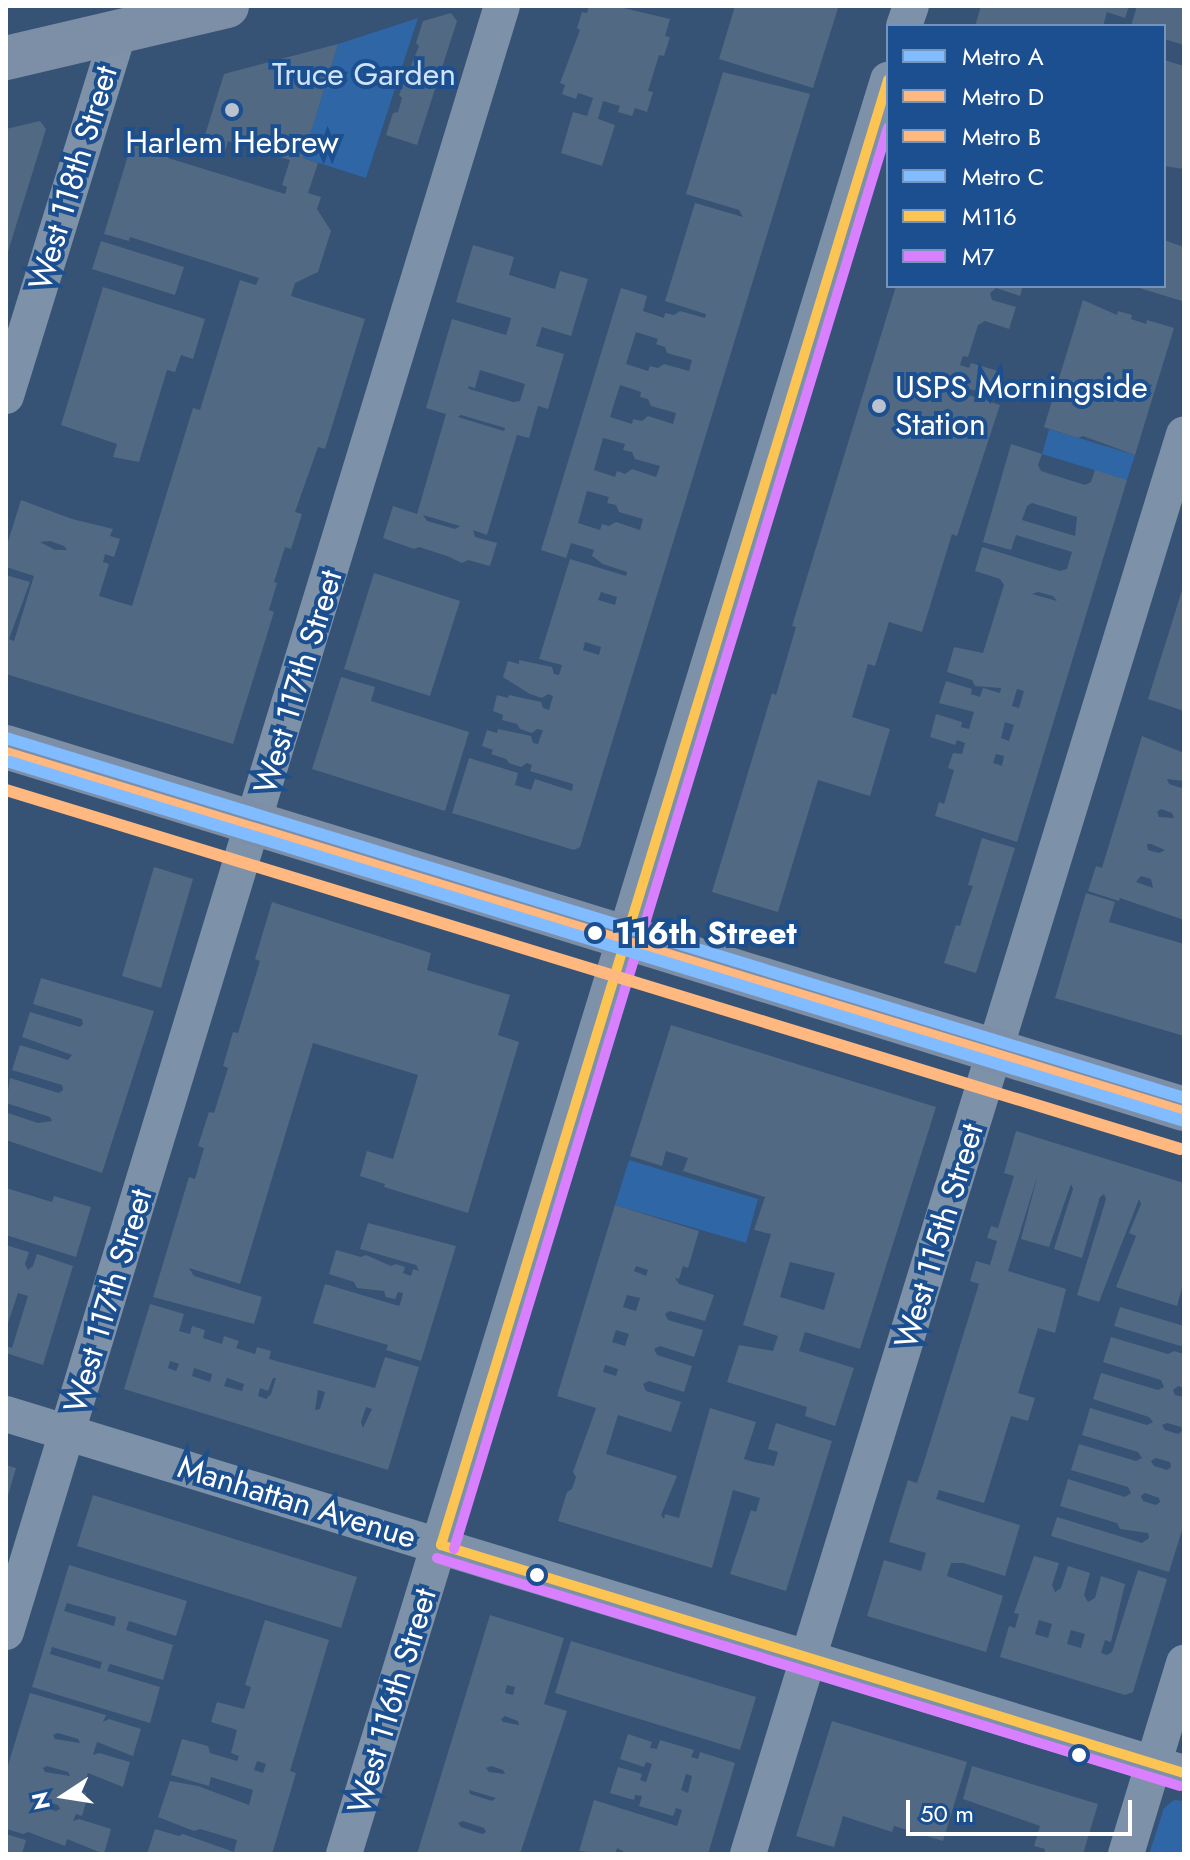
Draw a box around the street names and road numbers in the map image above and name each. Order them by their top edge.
street label: West 118th Street [21,61,125,295]
street label: West 117th Street [246,566,350,798]
street label: West 115th Street [887,1119,991,1353]
street label: West 117th Street [56,1185,160,1417]
street label: Manhattan Avenue [173,1448,421,1556]
street label: West 116th Street [340,1584,444,1818]

